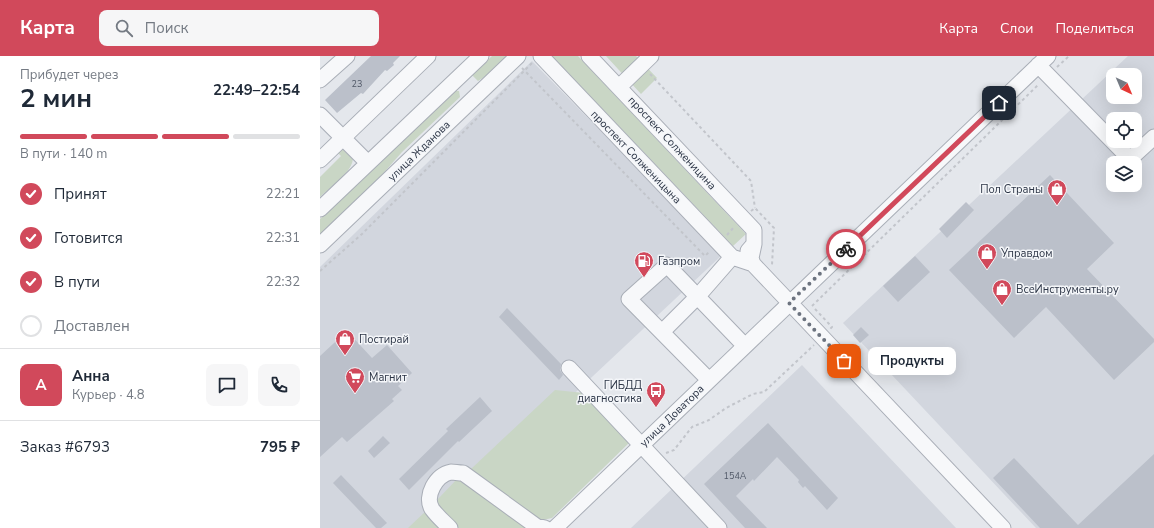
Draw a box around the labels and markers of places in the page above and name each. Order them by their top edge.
pin [982,86,1016,120]
shop icon: Пол Страны [1046,178,1068,206]
place label: Пол Страны [980,182,1043,197]
shop icon: Управдом [976,242,998,270]
place label: Управдом [1000,246,1053,261]
fuel station icon: Газпром [633,250,655,278]
place label: Газпром [658,254,700,269]
shop icon: ВсеИнструменты.ру [991,278,1013,306]
place label: ВсеИнструменты.ру [1016,282,1119,297]
shop icon: Постирай [334,328,356,356]
place label: Постирай [359,332,409,347]
pin [827,344,861,378]
callout: Продукты [868,347,956,375]
supermarket icon: Магнит [344,366,366,394]
place label: Магнит [369,370,407,385]
place label: ГИБДД диагностика [577,378,642,406]
bus stop icon: ГИБДД диагностика [645,380,667,408]

